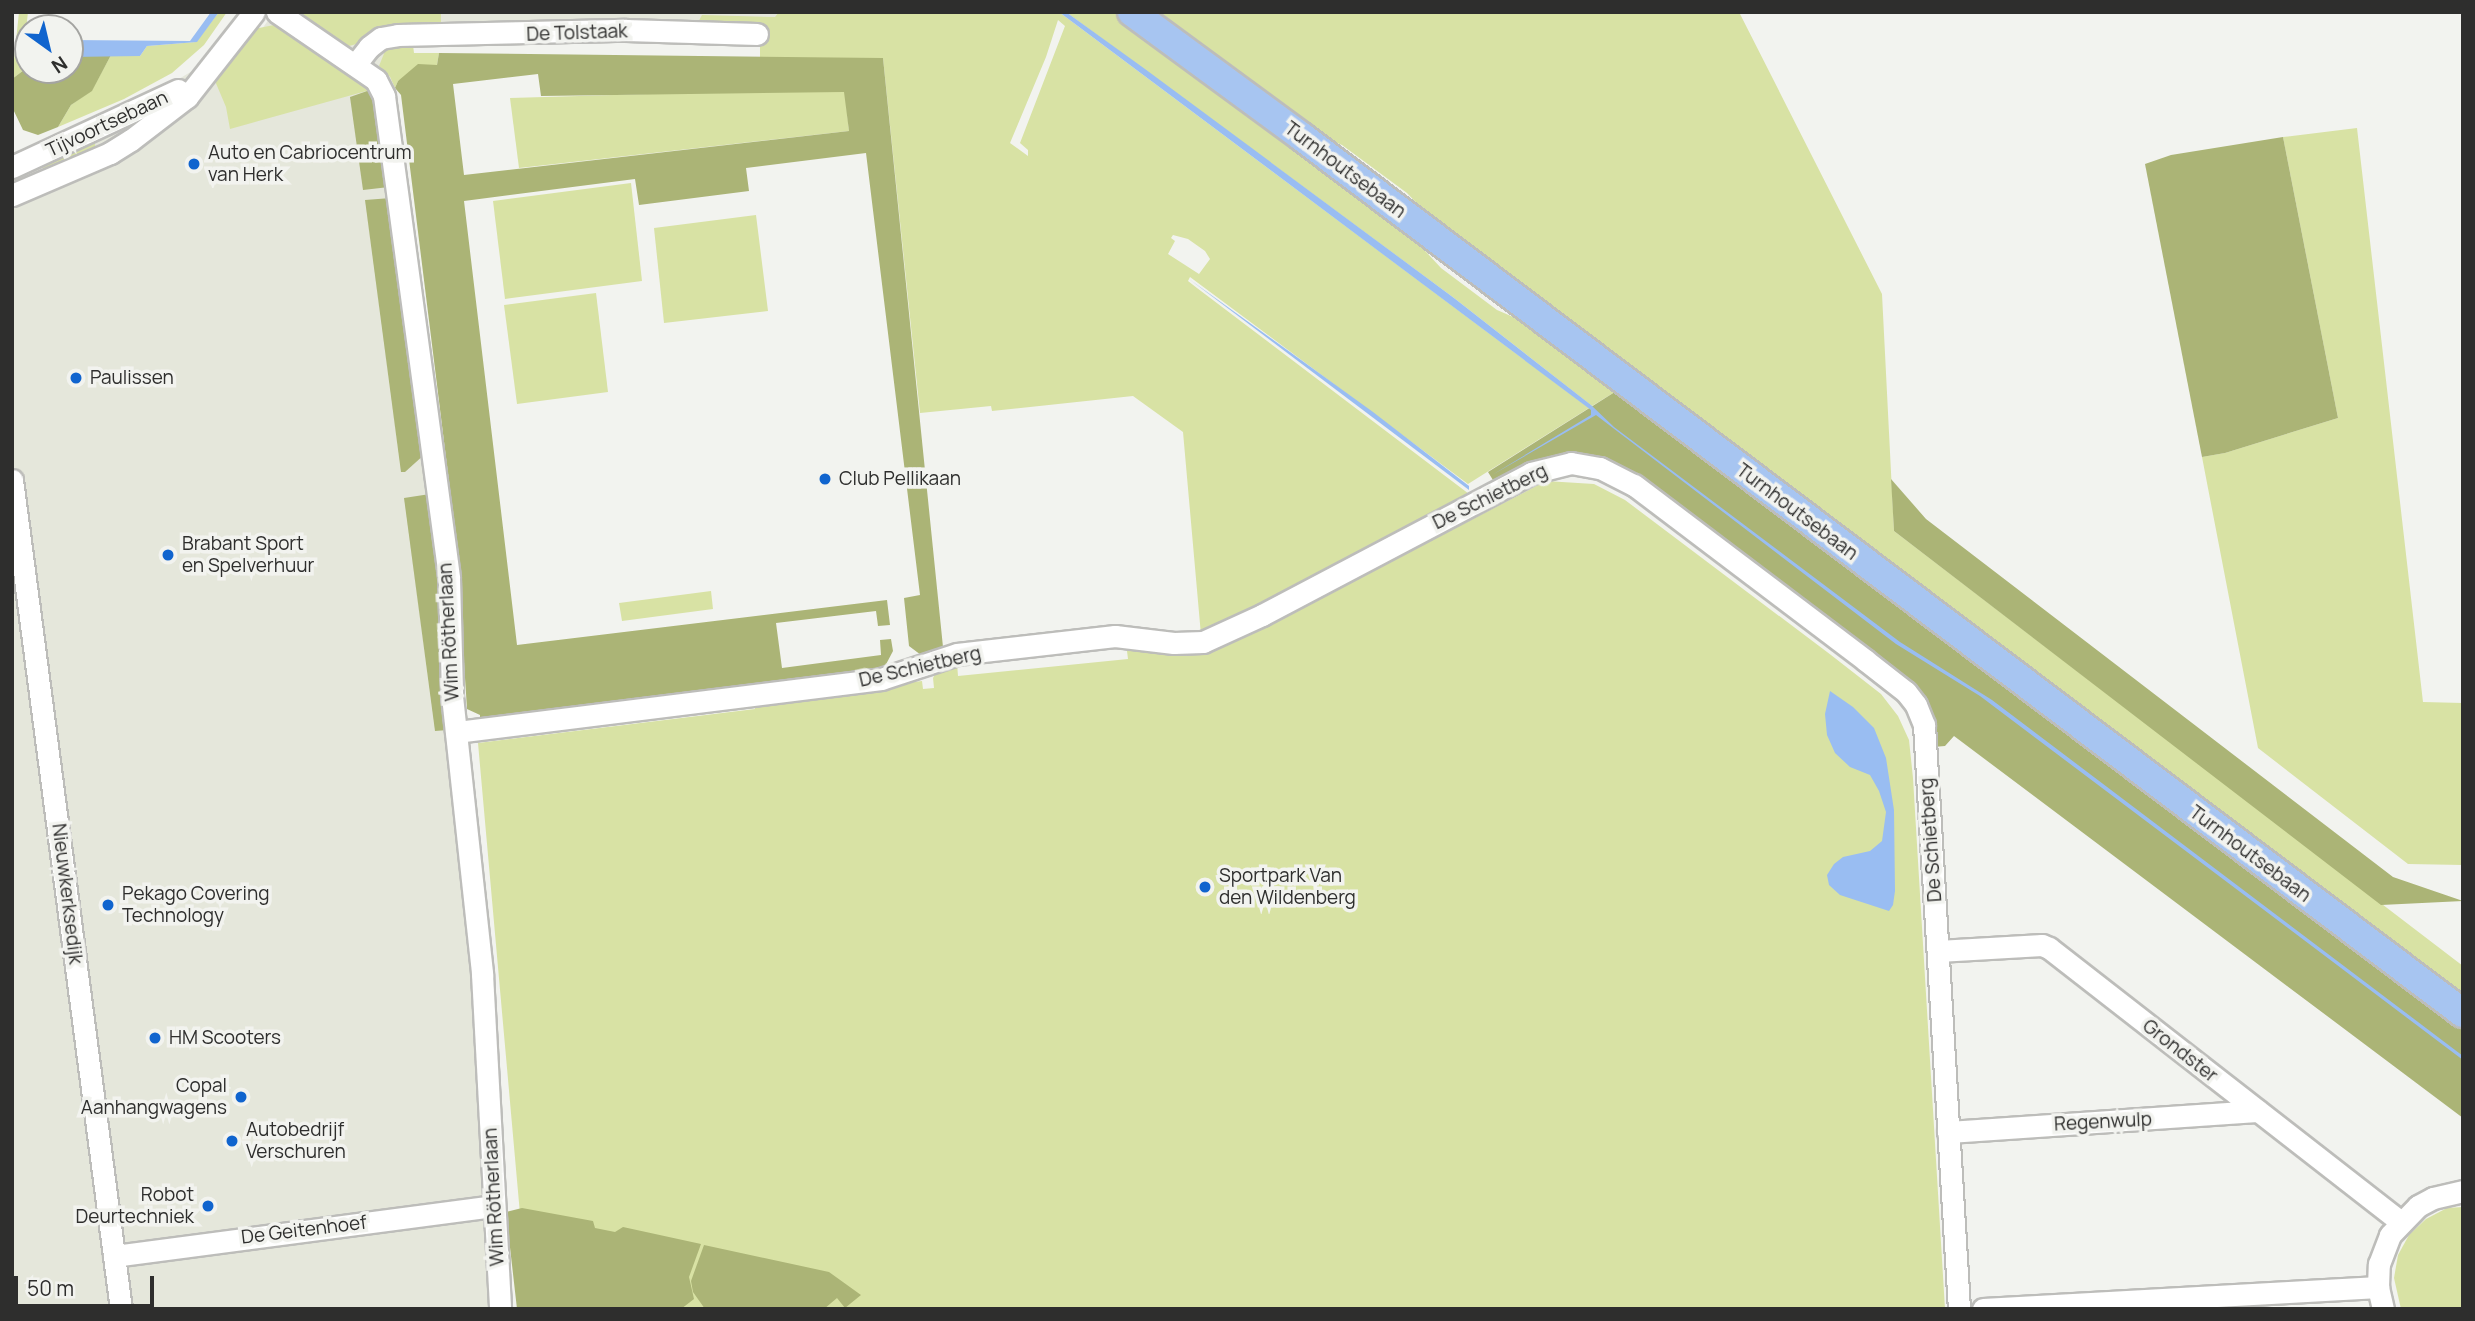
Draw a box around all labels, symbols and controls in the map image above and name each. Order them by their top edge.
north arrow [14,14,84,84]
street label: De Tolstaak [526,20,628,46]
text: N [47,50,73,79]
street label: Tijvoortsebaan [43,86,171,162]
street label: Turnhoutsebaan [1280,117,1410,223]
place label: Auto en Cabriocentrum van Herk [208,142,412,186]
marker: Auto en Cabriocentrum van Herk [186,156,202,172]
place label: Paulissen [90,367,174,389]
marker: Paulissen [68,370,84,386]
street label: De Schietberg [1429,459,1551,535]
street label: Turnhoutsebaan [1732,459,1862,565]
place label: Club Pellikaan [839,468,961,490]
marker: Club Pellikaan [817,471,833,487]
place label: Brabant Sport en Spelverhuur [182,533,314,577]
marker: Brabant Sport en Spelverhuur [160,547,176,563]
street label: Wim Rötherlaan [434,562,464,702]
street label: De Schietberg [857,642,983,692]
street label: De Schietberg [1915,777,1947,903]
street label: Turnhoutsebaan [2185,801,2315,907]
street label: Nieuwkerksedijk [47,822,87,966]
place label: Sportpark Van den Wildenberg [1219,865,1356,909]
marker: Sportpark Van den Wildenberg [1197,879,1213,895]
place label: Pekago Covering Technology [122,883,269,927]
marker: Pekago Covering Technology [100,897,116,913]
street label: Grondster [2138,1015,2222,1087]
place label: HM Scooters [169,1027,281,1049]
marker: HM Scooters [147,1030,163,1046]
place label: Copal Aanhangwagens [81,1075,227,1119]
marker: Copal Aanhangwagens [233,1089,249,1105]
street label: Regenwulp [2053,1108,2153,1136]
place label: Autobedrijf Verschuren [246,1119,346,1163]
street label: Wim Rötherlaan [479,1127,509,1267]
marker: Autobedrijf Verschuren [224,1133,240,1149]
place label: Robot Deurtechniek [76,1184,194,1228]
marker: Robot Deurtechniek [200,1198,216,1214]
street label: De Geitenhoef [240,1211,368,1249]
scale bar [18,1262,158,1306]
text: 50 m [27,1274,74,1302]

